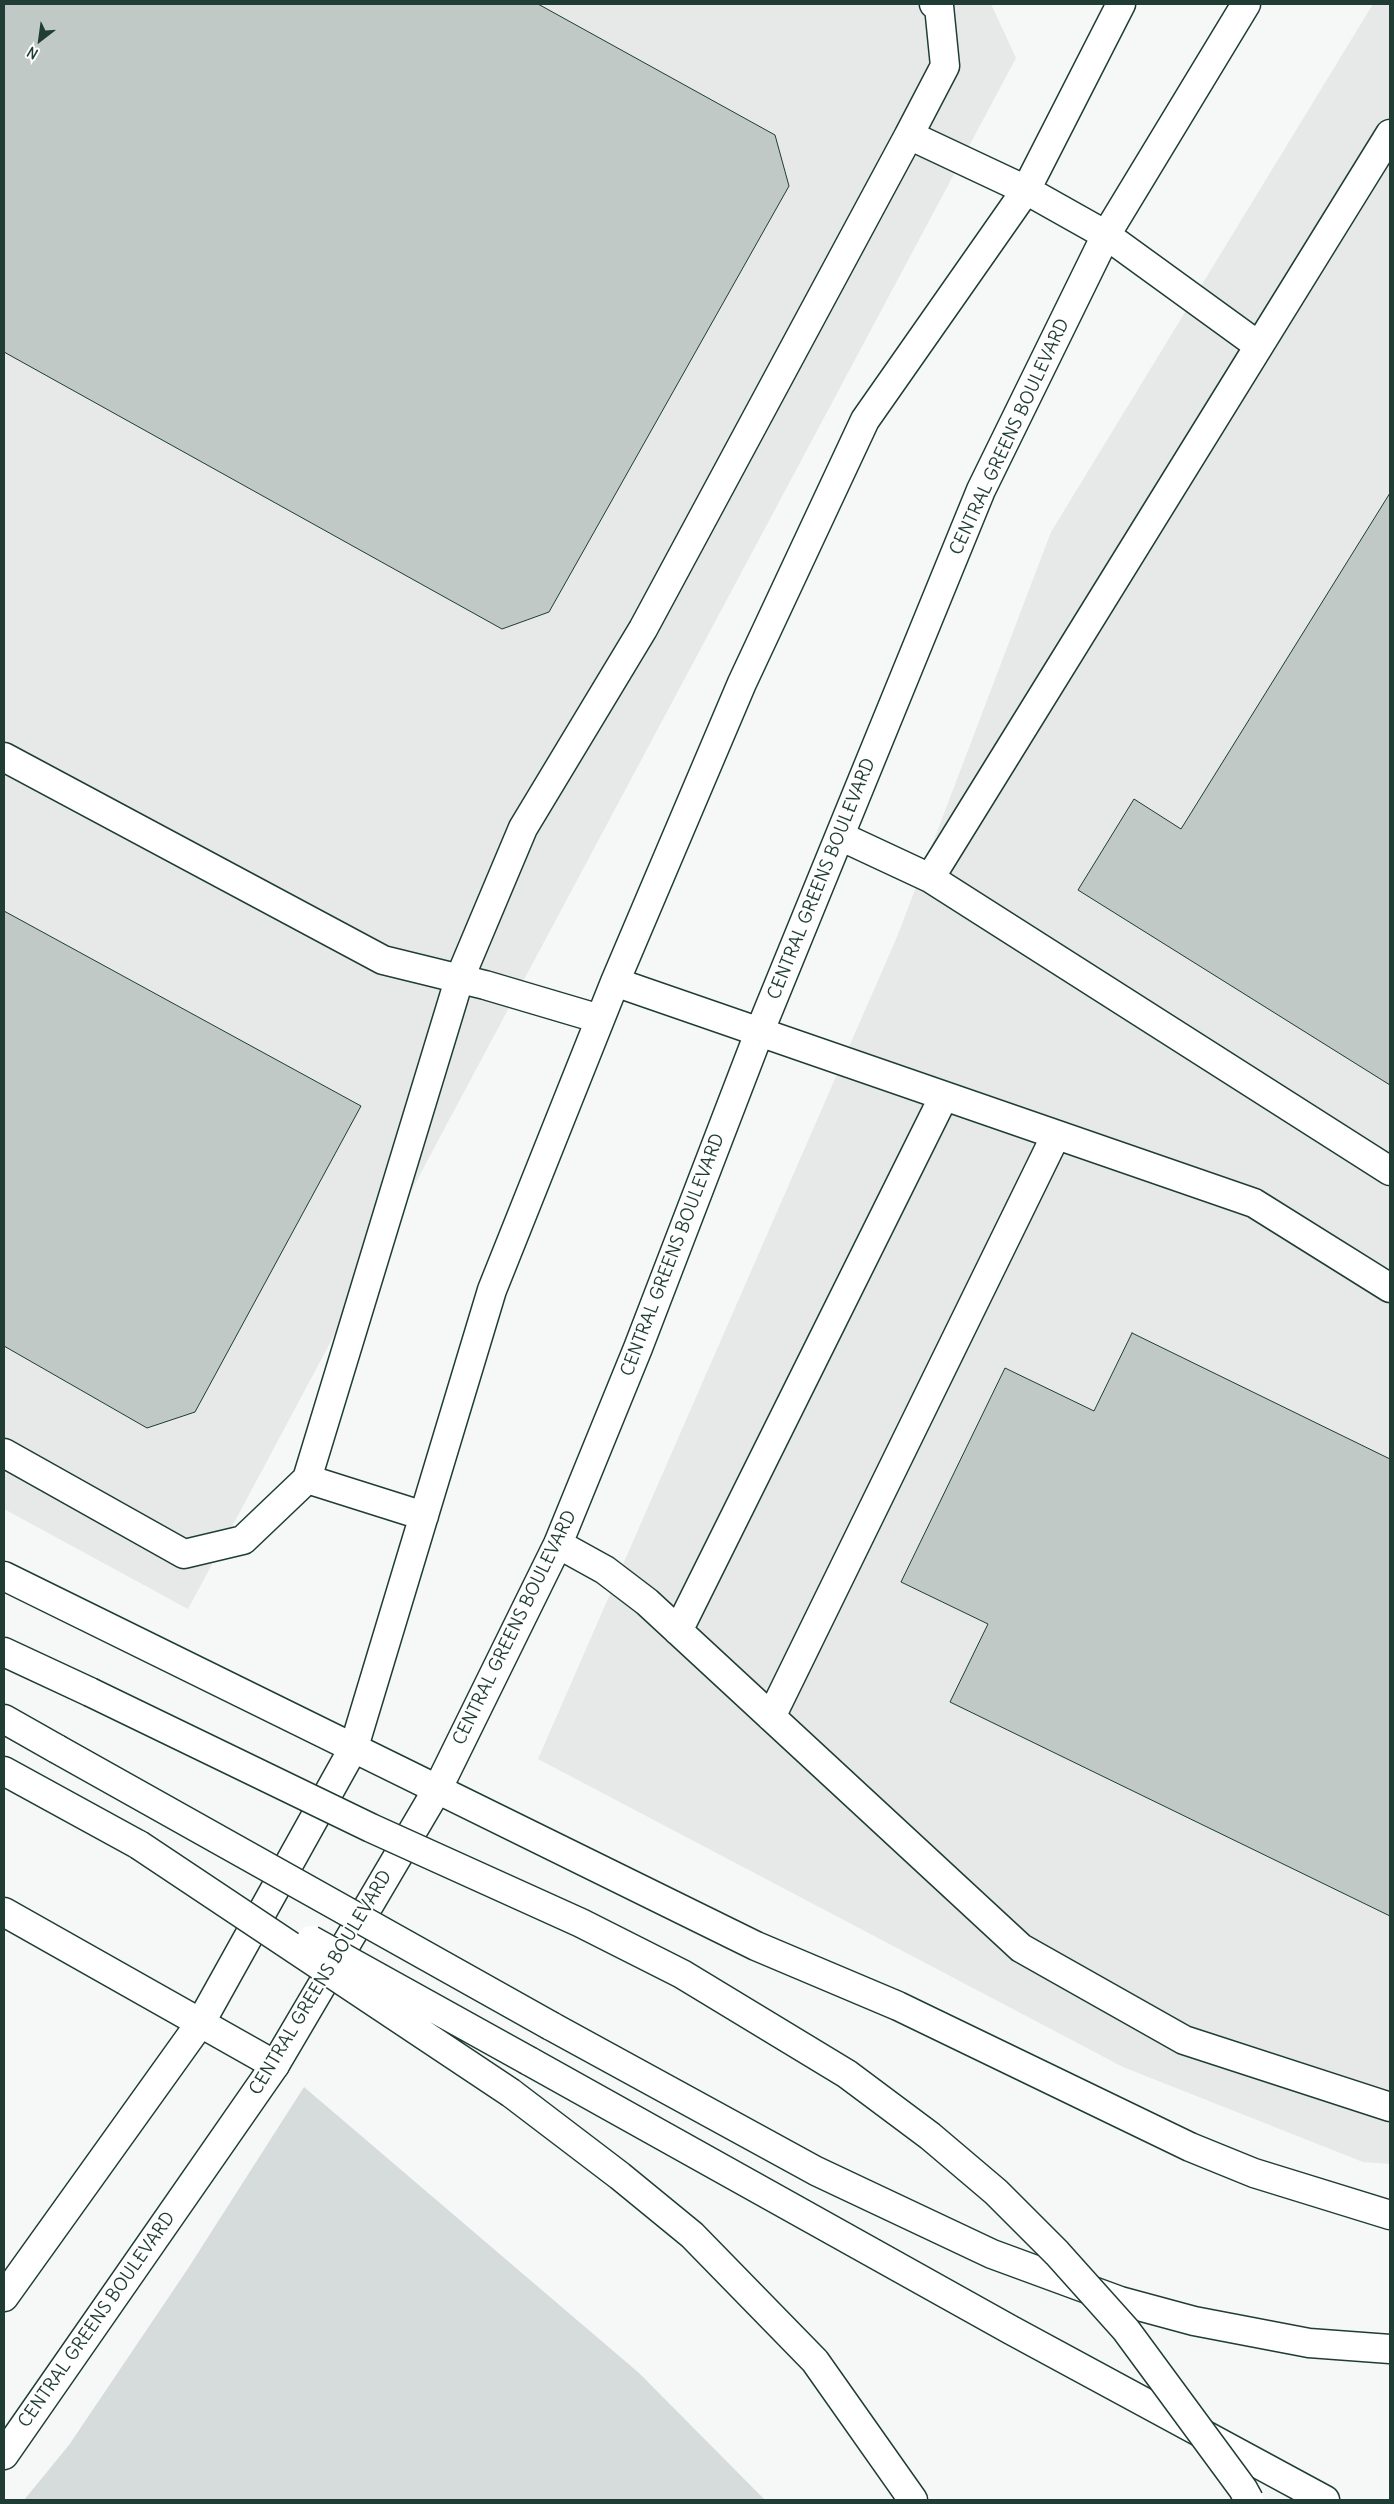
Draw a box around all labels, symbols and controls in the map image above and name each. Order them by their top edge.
north arrow [15,15,65,65]
text: N [24,43,41,63]
street label: CENTRAL GREENS BOULEVARD [946,315,1074,559]
street label: CENTRAL GREENS BOULEVARD [764,755,880,1003]
street label: CENTRAL GREENS BOULEVARD [617,1131,729,1379]
street label: CENTRAL GREENS BOULEVARD [449,1507,581,1749]
street label: CENTRAL GREENS BOULEVARD [245,1867,397,2099]
street label: CENTRAL GREENS BOULEVARD [14,2208,180,2432]

